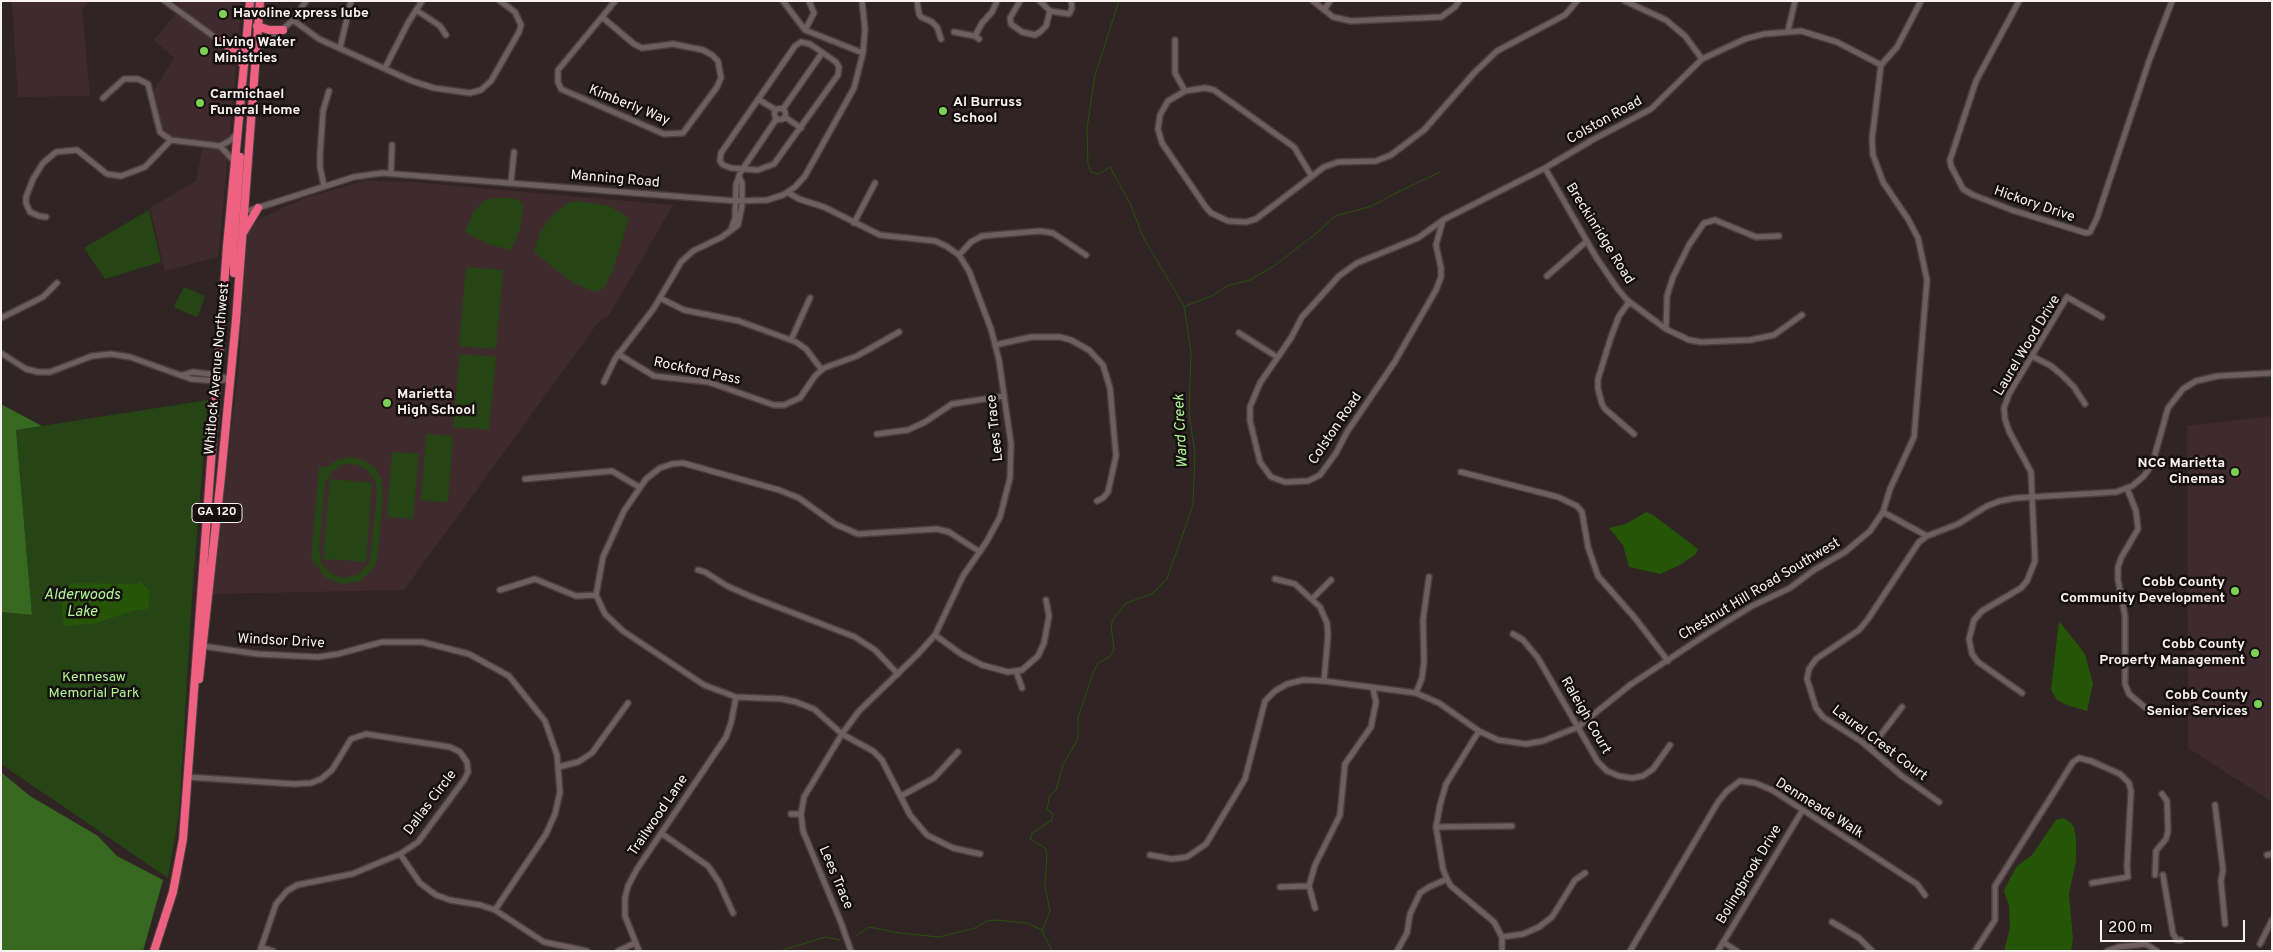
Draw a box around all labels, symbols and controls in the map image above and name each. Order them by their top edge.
place label: Havoline xpress lube [233,6,369,22]
marker: Havoline xpress lube [217,8,229,20]
place label: Living Water Ministries [214,35,296,68]
marker: Living Water Ministries [198,45,210,57]
street label: Kimberly Way [586,82,672,130]
place label: Carmichael Funeral Home [210,87,300,120]
street label: Colston Road [1564,93,1646,149]
place label: Al Burruss School [953,95,1022,128]
marker: Carmichael Funeral Home [194,97,206,109]
marker: Al Burruss School [937,105,949,117]
street label: Manning Road [570,168,660,192]
street label: Breckinridge Road [1561,180,1637,288]
street label: Hickory Drive [1991,183,2077,227]
street label: Whitlock Avenue Northwest [202,282,234,456]
street label: Laurel Wood Drive [1991,293,2065,399]
street label: Rockford Pass [652,355,742,389]
place label: Marietta High School [397,387,475,420]
street label: Colston Road [1306,390,1366,468]
water label: Ward Creek [1171,393,1193,469]
street label: Lees Trace [984,394,1008,462]
marker: Marietta High School [381,397,393,409]
place label: NCG Marietta Cinemas [2138,456,2225,488]
marker: NCG Marietta Cinemas [2229,466,2241,478]
road number: GA 120 [192,503,242,522]
street label: Chestnut Hill Road Southwest [1676,535,1844,645]
place label: Cobb County Community Development [2060,575,2225,608]
marker: Cobb County Community Development [2229,585,2241,597]
water label: Alderwoods Lake [44,587,120,622]
street label: Windsor Drive [237,631,325,653]
place label: Cobb County Property Management [2099,637,2245,670]
marker: Cobb County Property Management [2249,647,2261,659]
park label: Kennesaw Memorial Park [49,670,139,702]
street label: Raleigh Court [1556,674,1614,758]
place label: Cobb County Senior Services [2146,688,2248,720]
marker: Cobb County Senior Services [2252,698,2264,710]
street label: Laurel Crest Court [1828,703,1930,785]
street label: Dallas Circle [401,767,461,839]
street label: Trailwood Lane [626,772,692,860]
street label: Denmeade Walk [1772,775,1866,843]
street label: Bolingbrook Drive [1714,822,1786,928]
street label: Lees Trace [814,844,856,912]
scale bar [2103,910,2248,942]
text: 200 m [2108,919,2153,938]

